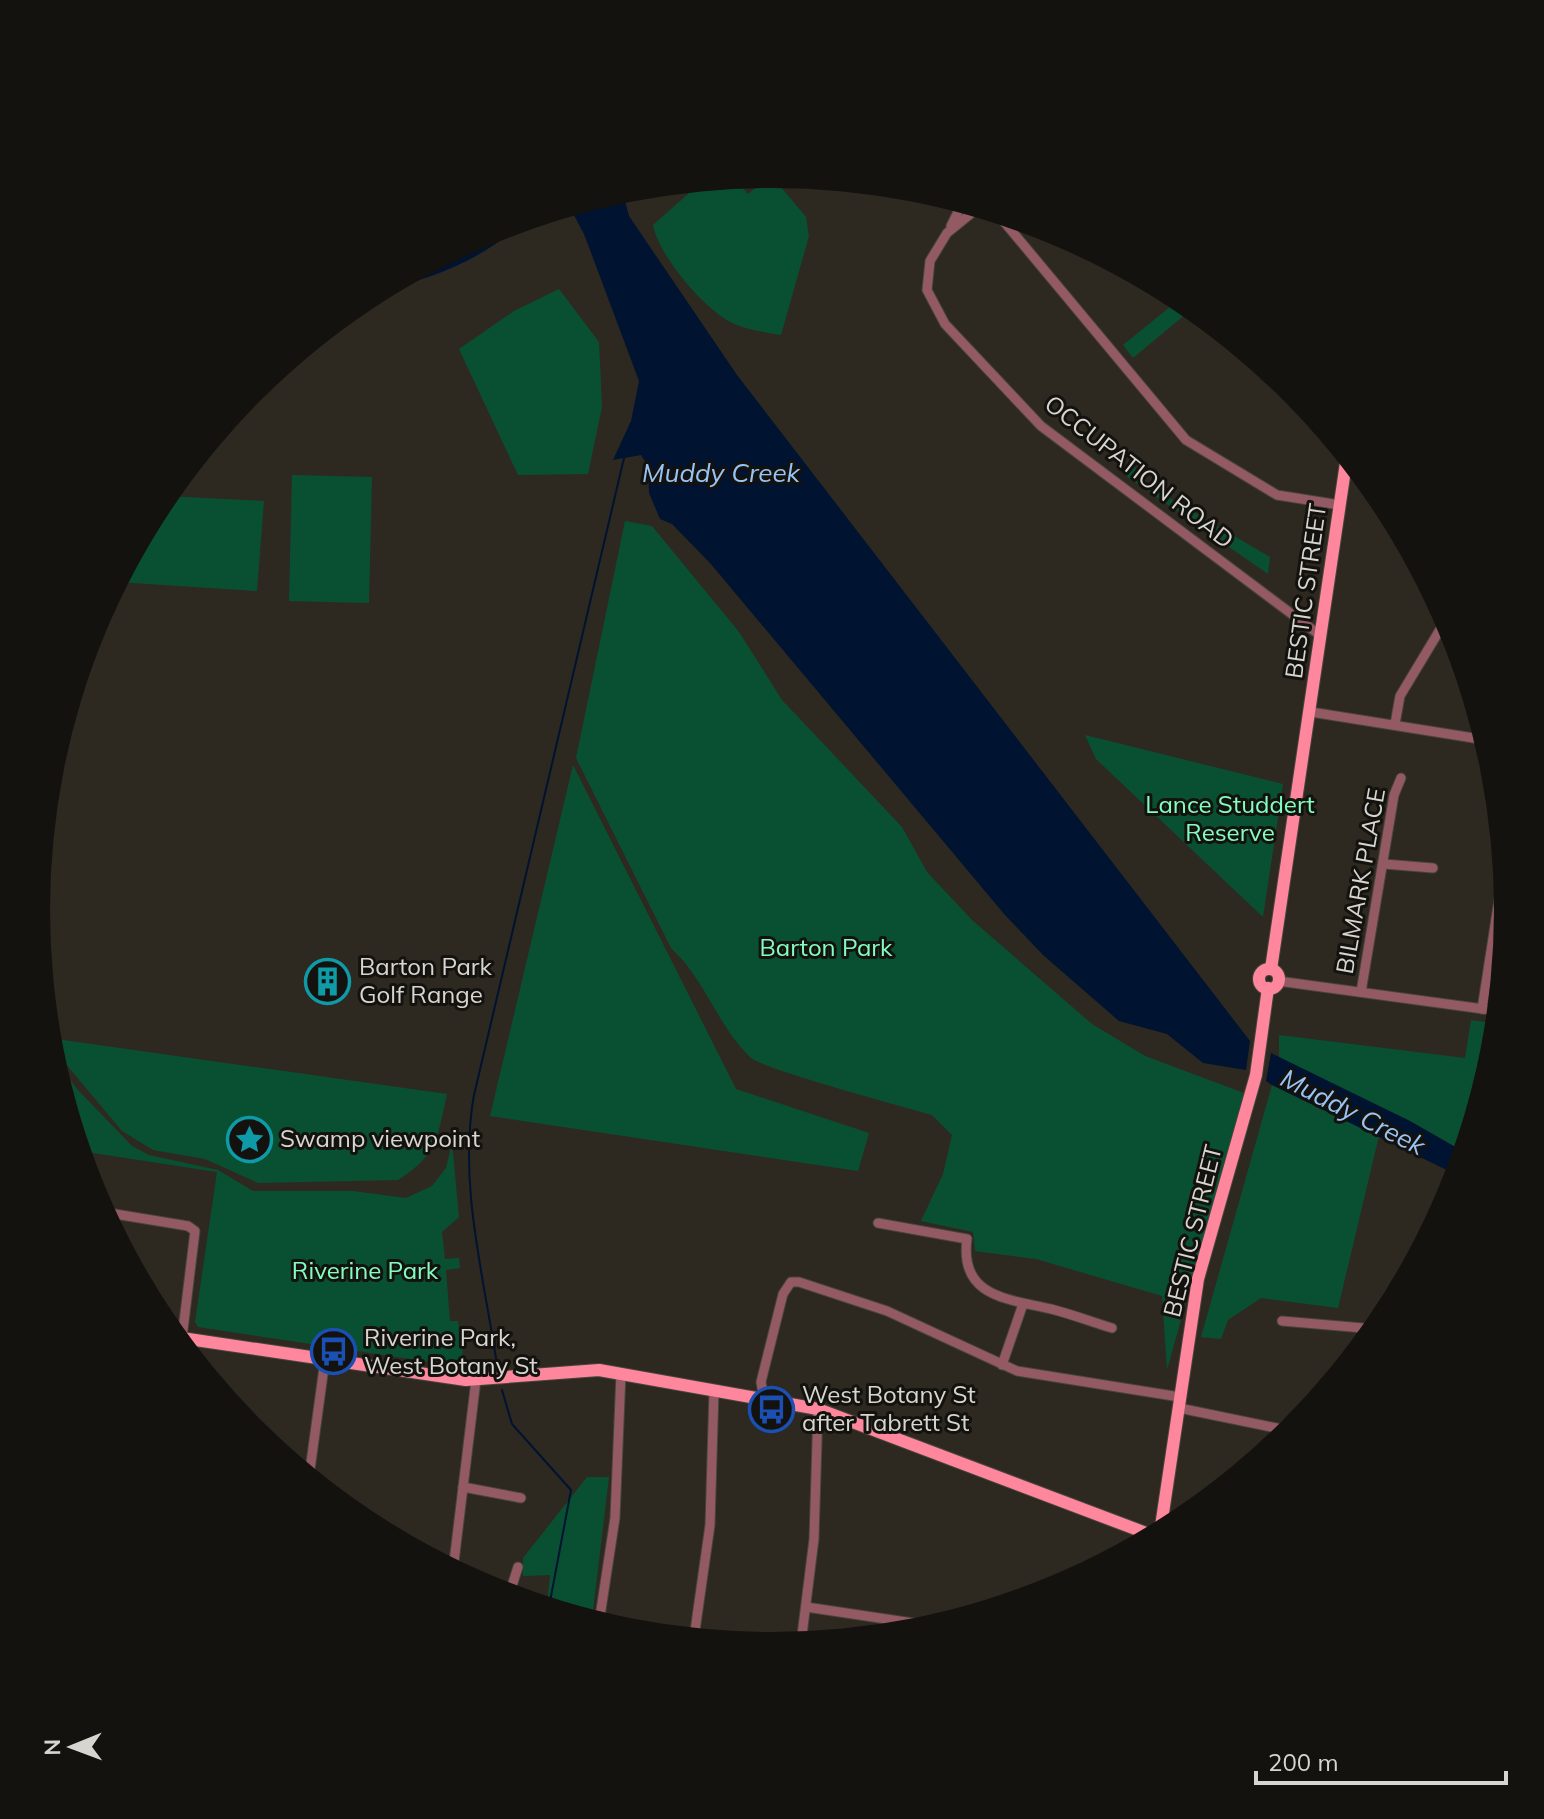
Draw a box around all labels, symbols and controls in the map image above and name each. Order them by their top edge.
street label: OCCUPATION ROAD [1039,388,1240,554]
water label: Muddy Creek [642,456,801,489]
street label: BESTIC STREET [1278,501,1332,680]
street label: BILMARK PLACE [1329,786,1391,976]
park label: Lance Studdert Reserve [1145,789,1315,847]
park label: Barton Park [760,932,893,962]
place label: Barton Park Golf Range [359,951,493,1009]
building icon: Barton Park Golf Range [304,957,352,1005]
water label: Muddy Creek [1275,1061,1432,1162]
place icon: Swamp viewpoint [225,1115,273,1163]
place label: Swamp viewpoint [280,1123,480,1153]
street label: BESTIC STREET [1156,1141,1228,1320]
park label: Riverine Park [292,1255,439,1285]
place label: Riverine Park, West Botany St [364,1322,538,1380]
bus stop icon: Riverine Park, West Botany St [309,1328,357,1376]
place label: West Botany St after Tabrett St [802,1379,976,1437]
bus stop icon: West Botany St after Tabrett St [747,1385,795,1433]
north arrow [32,1707,112,1787]
scale bar [1256,1735,1506,1785]
text: N [38,1739,66,1756]
text: 200 m [1268,1747,1339,1777]

